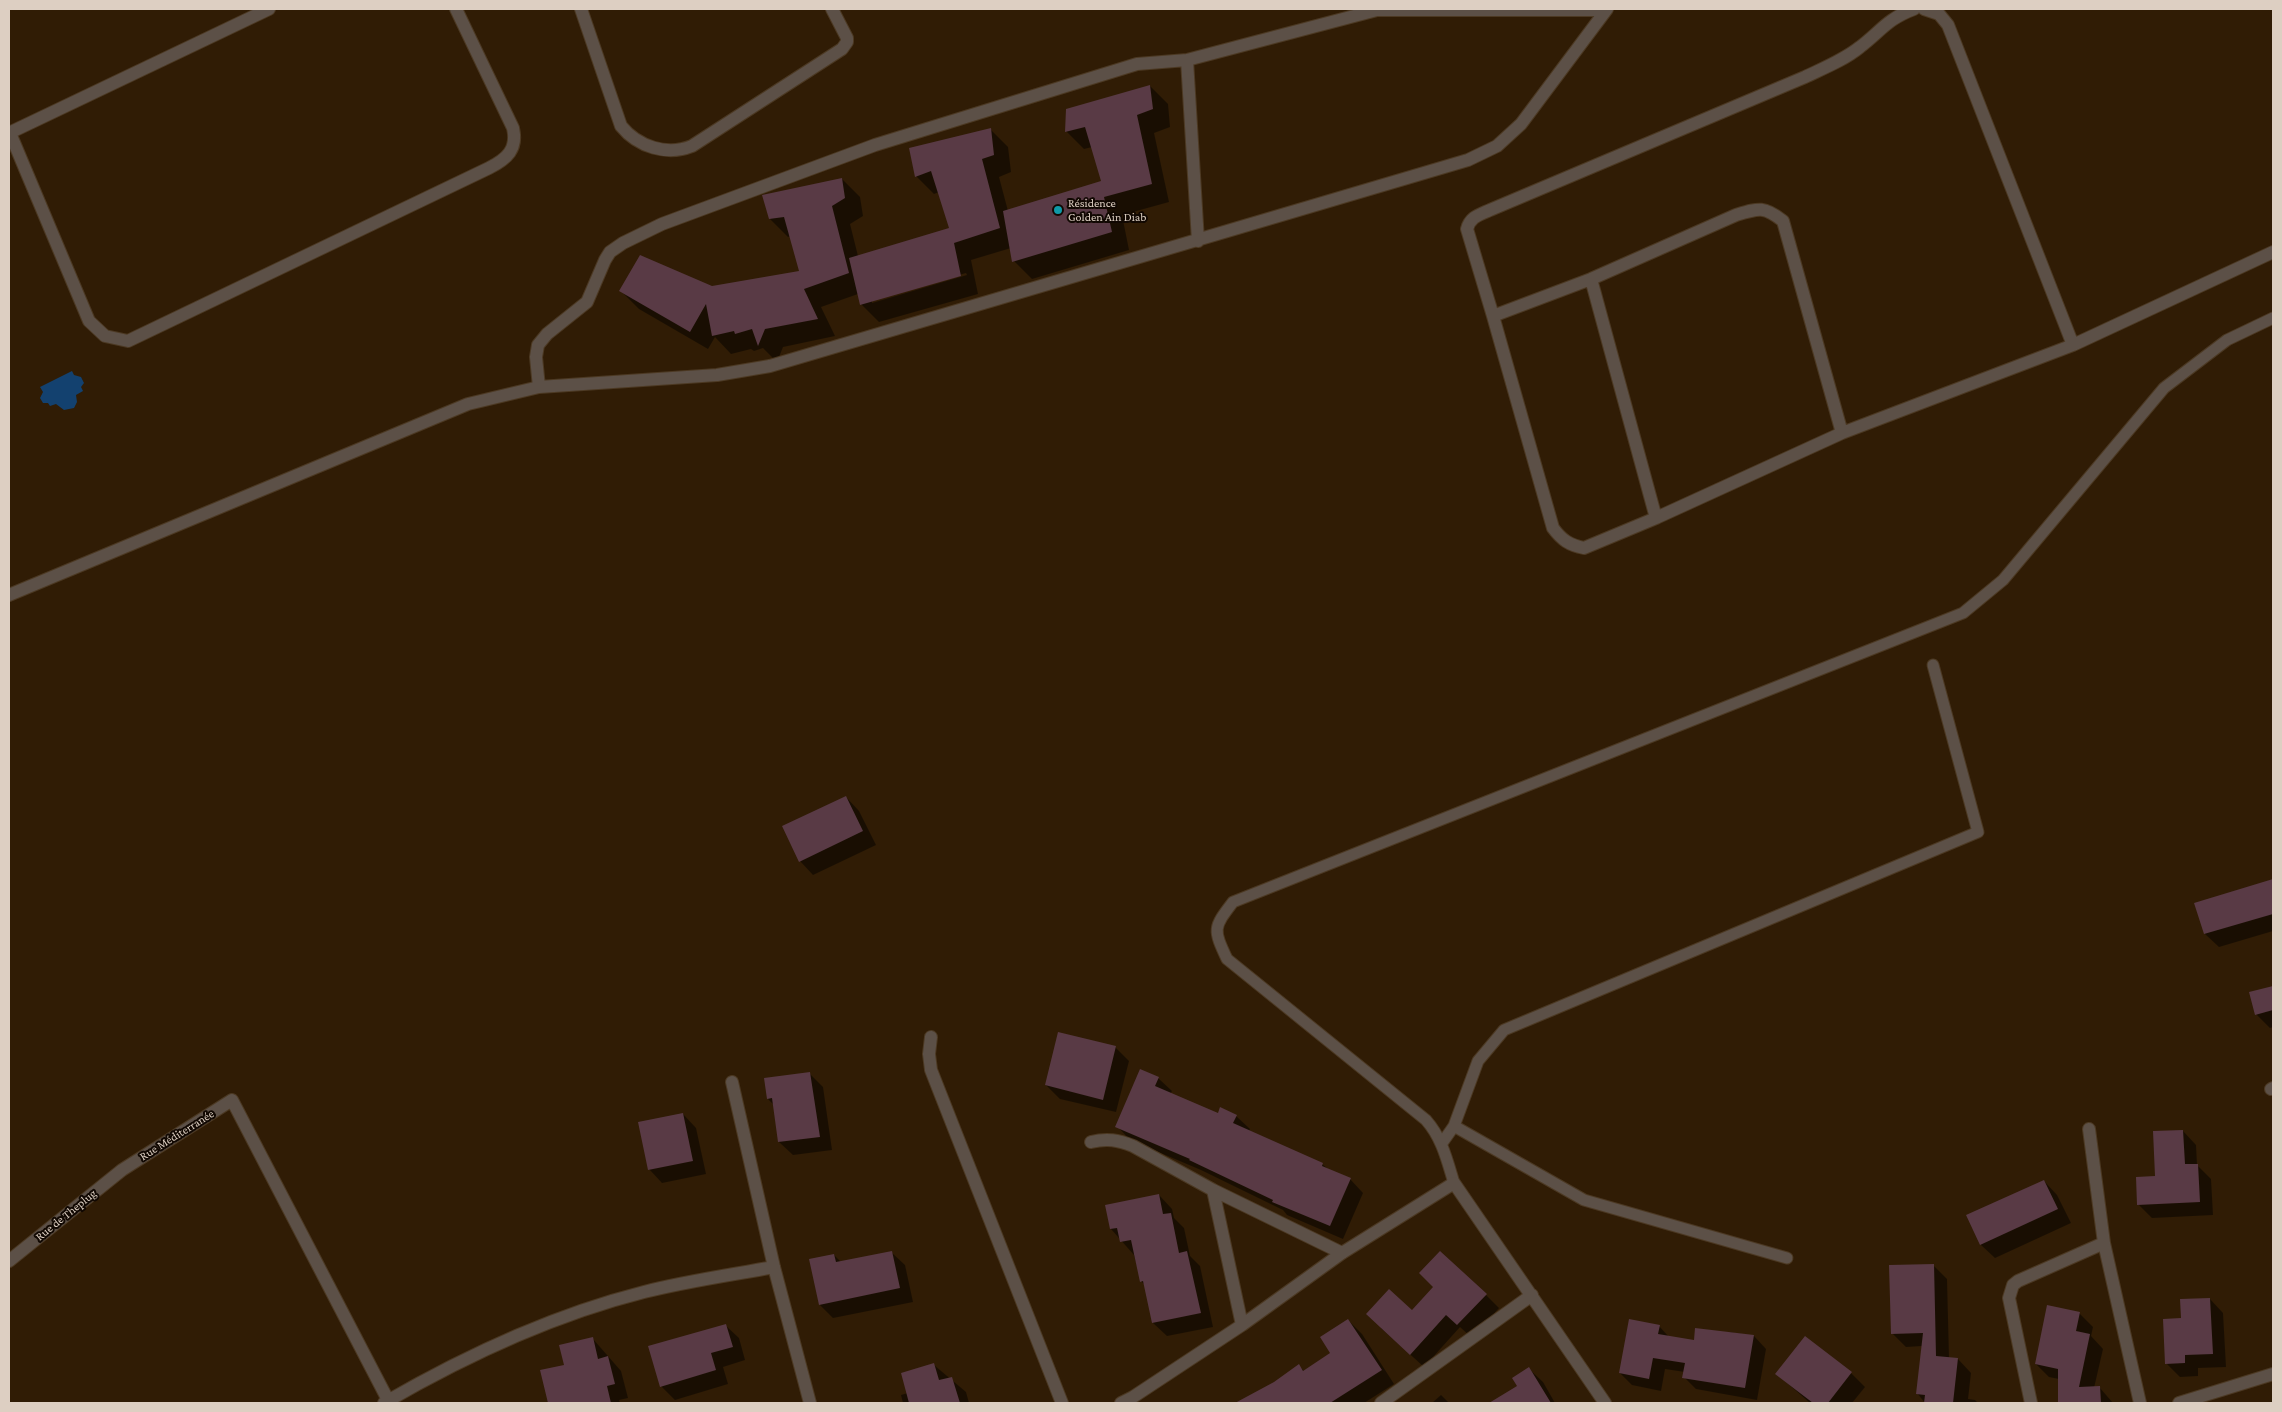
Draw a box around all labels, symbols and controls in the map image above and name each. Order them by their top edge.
place label: Résidence Golden Ain Diab [1068,196,1146,224]
marker: Résidence Golden Ain Diab [1052,204,1064,216]
street label: Rue Méditerranée [137,1106,217,1164]
street label: Rue de Theplug [33,1186,99,1244]

